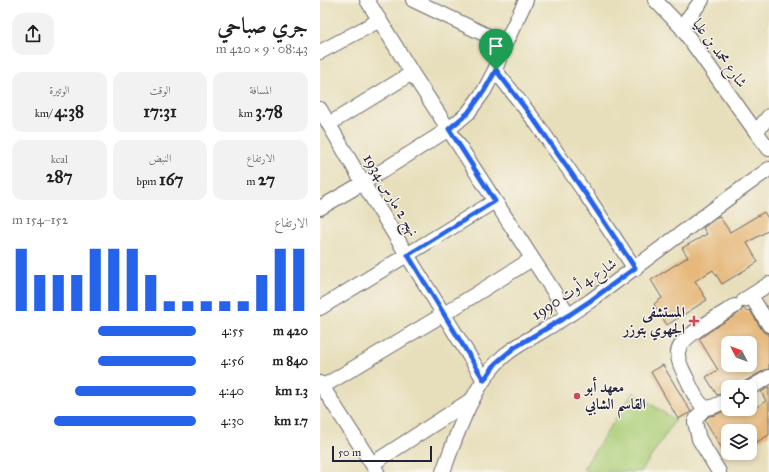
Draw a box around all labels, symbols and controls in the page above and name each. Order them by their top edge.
text: جري صباحي [217,12,308,39]
button: share [12,13,54,55]
street label: شارع محمد بن عليا [686,15,751,93]
pin [479,29,513,70]
icon: arrive [485,35,507,57]
text: 08:43 · 9 × 420 m [216,41,308,57]
text: الوتيرة [49,84,69,97]
text: الوقت [149,84,171,97]
text: المسافة [249,84,272,97]
text: 4:38 [54,101,84,122]
text: 17:31 [143,101,177,122]
text: 3.78 [255,101,283,122]
text: /km [35,107,54,120]
text: km [239,107,255,120]
street label: نهج 2 مارس 1934 [355,150,423,242]
text: النبض [149,152,171,165]
text: الارتفاع [246,152,275,165]
text: kcal [51,153,68,166]
text: 287 [46,166,73,187]
text: 167 [159,169,183,190]
text: 27 [258,169,275,190]
text: bpm [137,175,159,188]
text: m [246,175,258,188]
text: 152–154 m [12,212,68,228]
text: الارتفاع [274,215,308,231]
street label: شارع 4 أوت 1990 [527,252,622,327]
place label: المستشفى الجهوي بتوزر [621,303,685,341]
marker: المستشفى الجهوي بتوزر [688,315,700,327]
text: 4:55 [221,323,244,339]
text: 420 m [273,323,308,339]
north arrow [721,336,757,372]
map controls [721,336,757,460]
text: 4:56 [221,353,244,369]
text: 840 m [273,353,308,369]
place label: معهد أبو القاسم الشابي [583,376,646,419]
button: locate [721,380,757,416]
text: 4:40 [219,383,244,399]
text: 1.3 km [275,383,308,399]
marker: معهد أبو القاسم الشابي [572,391,582,401]
text: 4:30 [221,413,244,429]
text: 1.7 km [274,413,308,429]
button: layers [721,424,757,460]
scale bar [332,444,432,463]
text: 50 m [338,446,361,459]

